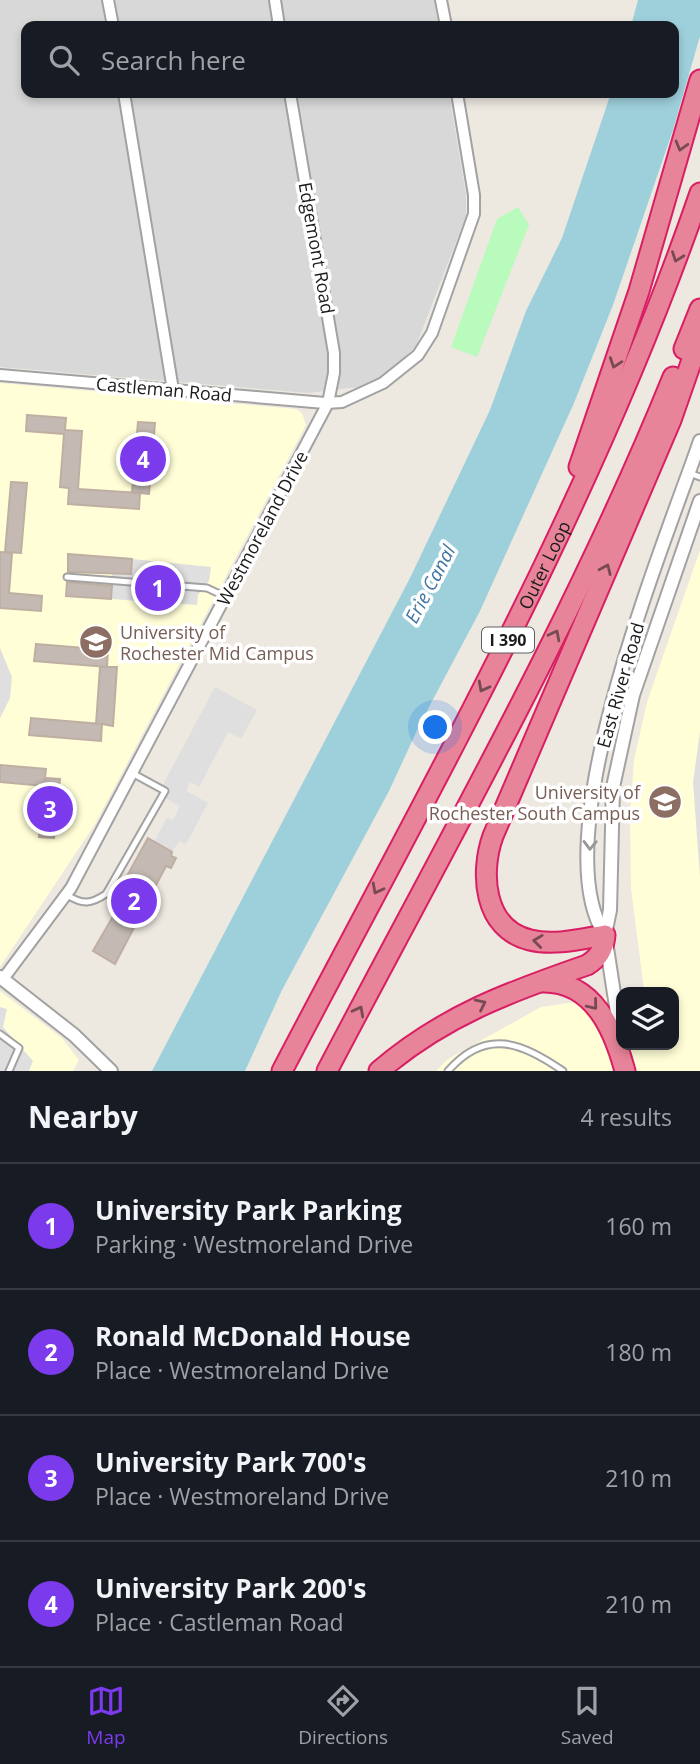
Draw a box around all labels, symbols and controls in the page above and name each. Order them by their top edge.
search box [21,21,679,98]
icon: search [45,41,83,79]
text: Search here [101,42,246,78]
one-way arrow [675,140,689,152]
street label: Edgemont Road [294,180,340,316]
one-way arrow [671,251,685,263]
one-way arrow [609,357,623,369]
street label: Castleman Road [95,371,233,407]
pin: 4 [120,433,166,485]
street label: Westmoreland Drive [211,446,313,610]
street label: Outer Loop [513,517,576,613]
water label: Erie Canal [399,539,462,628]
pin: 1 [135,562,181,614]
one-way arrow [598,564,612,576]
street label: East River Road [591,619,649,751]
place label: University of Rochester Mid Campus [120,620,314,665]
school or university icon: University of Rochester Mid Campus [77,623,115,661]
road number: I 390 [482,628,534,652]
one-way arrow [547,630,561,642]
one-way arrow [477,680,491,693]
your location [418,710,452,744]
place label: University of Rochester South Campus [429,780,641,825]
pin: 3 [27,783,73,835]
school or university icon: University of Rochester South Campus [646,783,684,821]
one-way arrow [582,840,598,851]
pin: 2 [111,875,157,927]
one-way arrow [372,882,385,894]
one-way arrow [532,933,544,948]
map controls [616,987,679,1050]
button: layers [616,987,679,1050]
one-way arrow [585,997,598,1009]
one-way arrow [474,998,486,1012]
one-way arrow [351,1005,364,1018]
text: Nearby [28,1096,138,1137]
text: 4 results [581,1101,672,1133]
text: University Park Parking [95,1192,402,1228]
text: 1 [44,1210,58,1242]
text: 160 m [605,1210,672,1242]
text: Parking · Westmoreland Drive [95,1228,413,1260]
text: Ronald McDonald House [95,1318,411,1354]
text: 2 [44,1336,58,1368]
text: 180 m [605,1336,672,1368]
text: Place · Westmoreland Drive [95,1354,389,1386]
text: University Park 700's [95,1444,366,1480]
text: 3 [44,1462,58,1494]
text: 210 m [605,1462,672,1494]
text: Place · Westmoreland Drive [95,1480,389,1512]
text: University Park 200's [95,1570,366,1606]
text: 4 [44,1588,58,1620]
text: 210 m [605,1588,672,1620]
text: Place · Castleman Road [95,1606,344,1638]
tab: Map [86,1682,126,1750]
tab: Directions [298,1682,388,1750]
tab: Saved [561,1682,614,1750]

